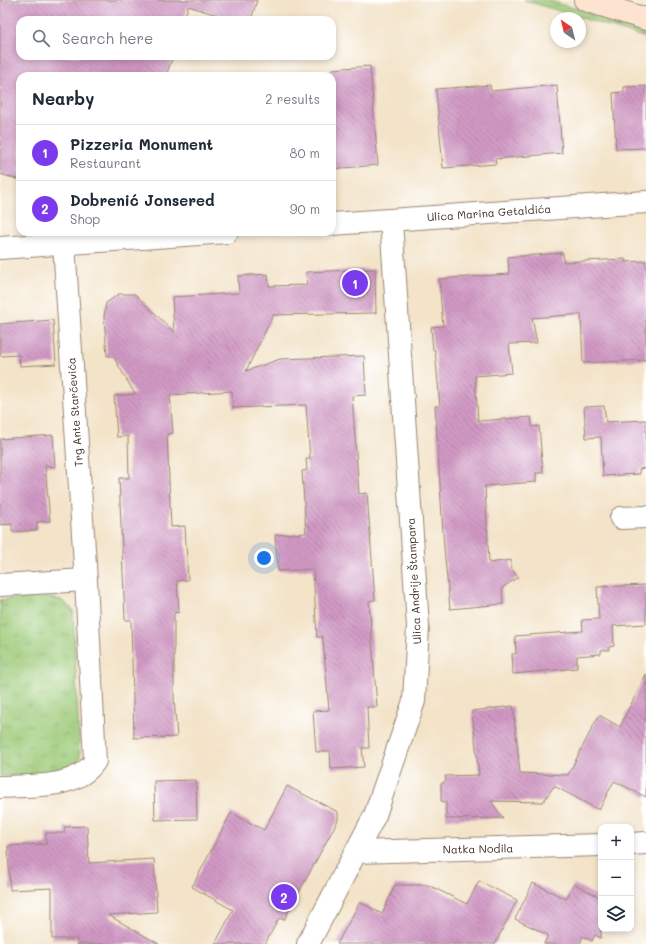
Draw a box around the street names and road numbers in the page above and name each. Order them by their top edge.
street label: Ulica Marina Getaldića [426,201,552,224]
street label: Trg Ante Starčevića [63,357,86,467]
street label: Ulica Andrije Štampara [403,517,424,645]
street label: Natka Nodila [443,840,514,857]

